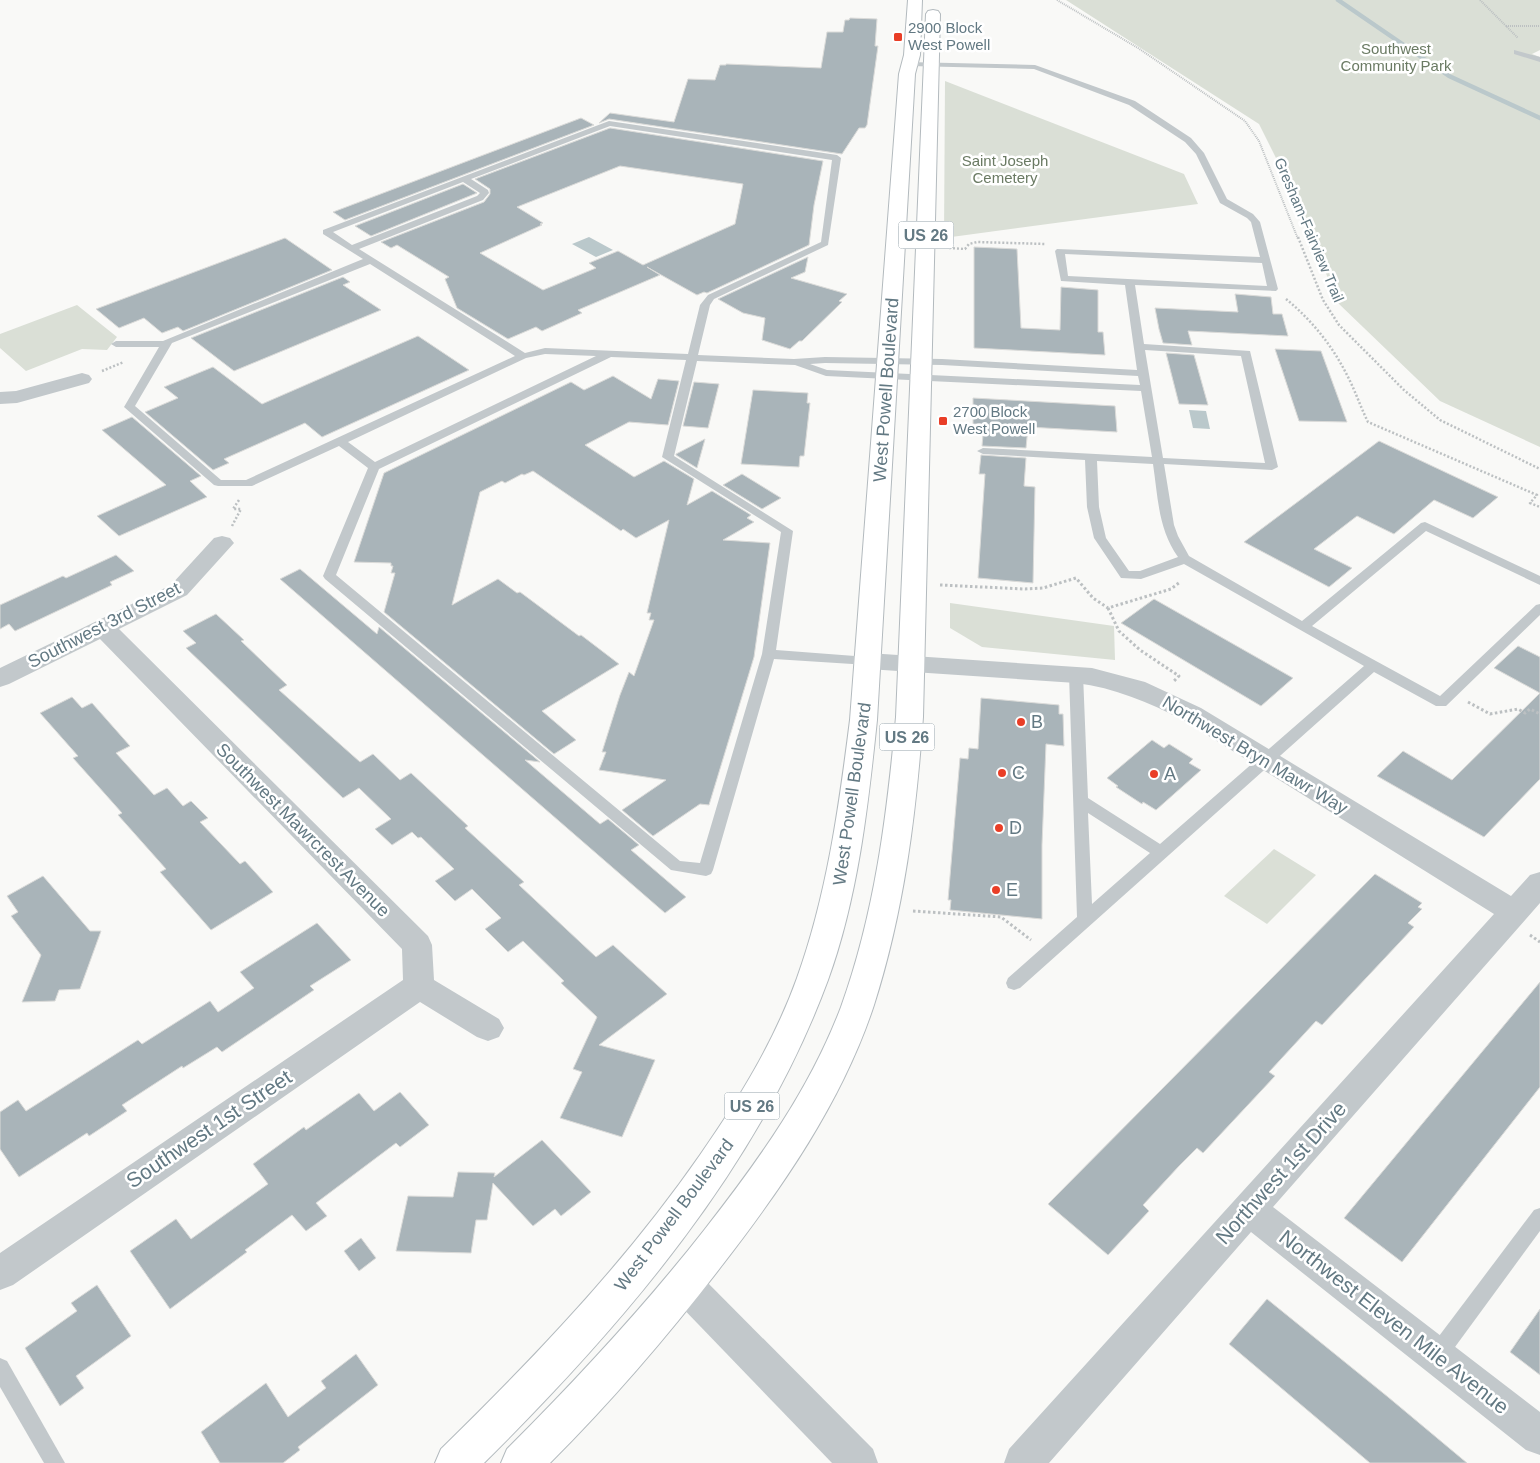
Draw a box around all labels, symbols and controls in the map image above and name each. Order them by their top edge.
place label: 2900 Block West Powell [908,19,990,53]
marker: 2900 Block West Powell [892,31,904,43]
park label: Southwest Community Park [1341,40,1452,74]
park label: Saint Joseph Cemetery [962,152,1048,186]
street label: Gresham-Fairview Trail [1271,155,1348,304]
road number: US 26 [898,222,954,248]
street label: West Powell Boulevard [870,297,902,483]
place label: 2700 Block West Powell [953,403,1035,437]
marker: 2700 Block West Powell [937,415,949,427]
street label: Southwest 3rd Street [25,578,183,672]
street label: Northwest Bryn Mawr Way [1159,692,1351,818]
street label: West Powell Boulevard [829,701,875,887]
place label: B [1031,712,1043,732]
marker: B [1015,716,1027,728]
road number: US 26 [880,724,934,750]
street label: Southwest Mawrcrest Avenue [212,739,394,921]
place label: C [1012,763,1025,783]
place label: A [1164,764,1176,784]
marker: C [996,767,1008,779]
marker: A [1148,768,1160,780]
place label: D [1009,818,1022,838]
marker: D [993,822,1005,834]
place label: E [1006,880,1018,900]
marker: E [990,884,1002,896]
street label: Southwest 1st Street [122,1065,296,1192]
road number: US 26 [724,1092,780,1120]
street label: Northwest 1st Drive [1211,1097,1350,1248]
street label: West Powell Boulevard [610,1135,738,1295]
street label: Northwest Eleven Mile Avenue [1275,1225,1513,1418]

